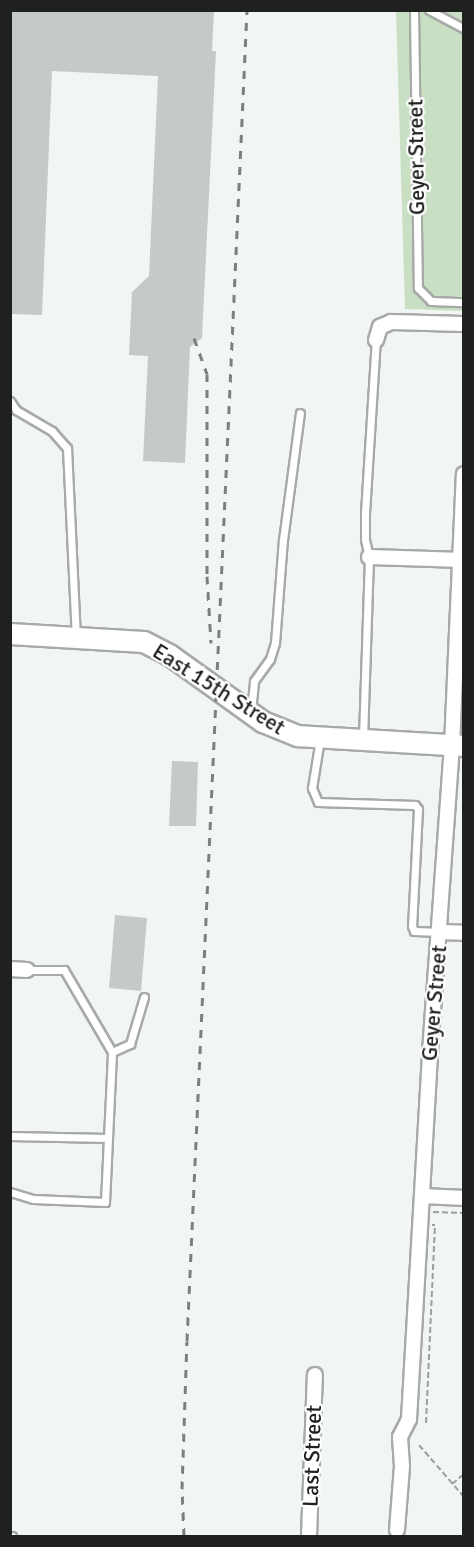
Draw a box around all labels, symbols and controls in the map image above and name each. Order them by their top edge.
street label: Geyer Street [402,99,430,215]
street label: East 15th Street [148,638,290,740]
street label: Geyer Street [416,944,452,1062]
street label: Last Street [297,1405,327,1507]

